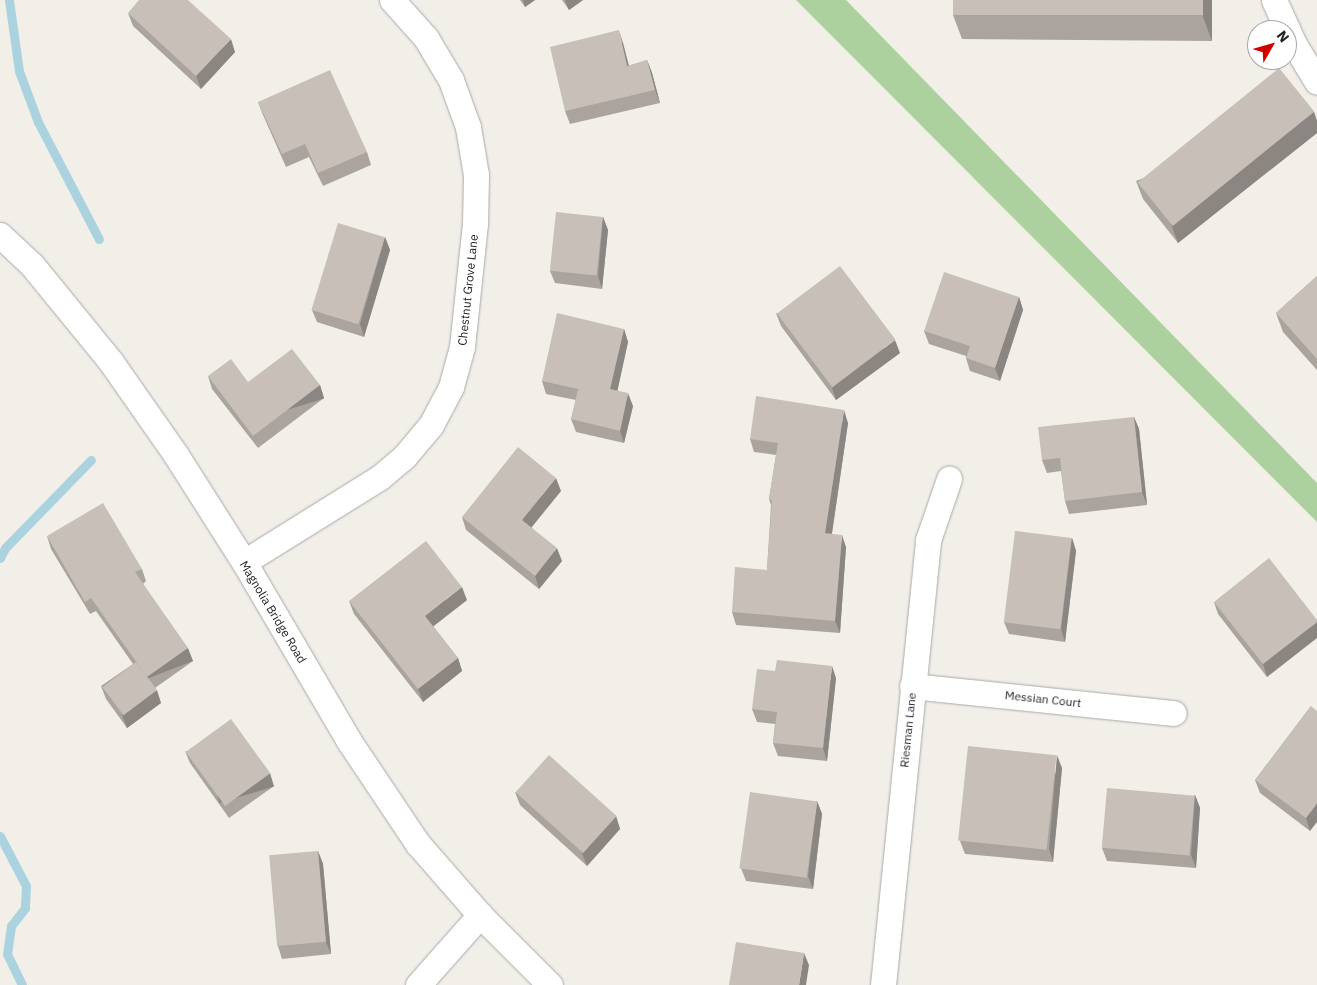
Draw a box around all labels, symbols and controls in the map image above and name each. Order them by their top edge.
north arrow [1247,20,1297,70]
text: N [1273,27,1293,46]
street label: Chestnut Grove Lane [455,234,481,346]
street label: Magnolia Bridge Road [237,558,309,666]
street label: Messian Court [1004,688,1082,710]
street label: Riesman Lane [897,692,919,768]

